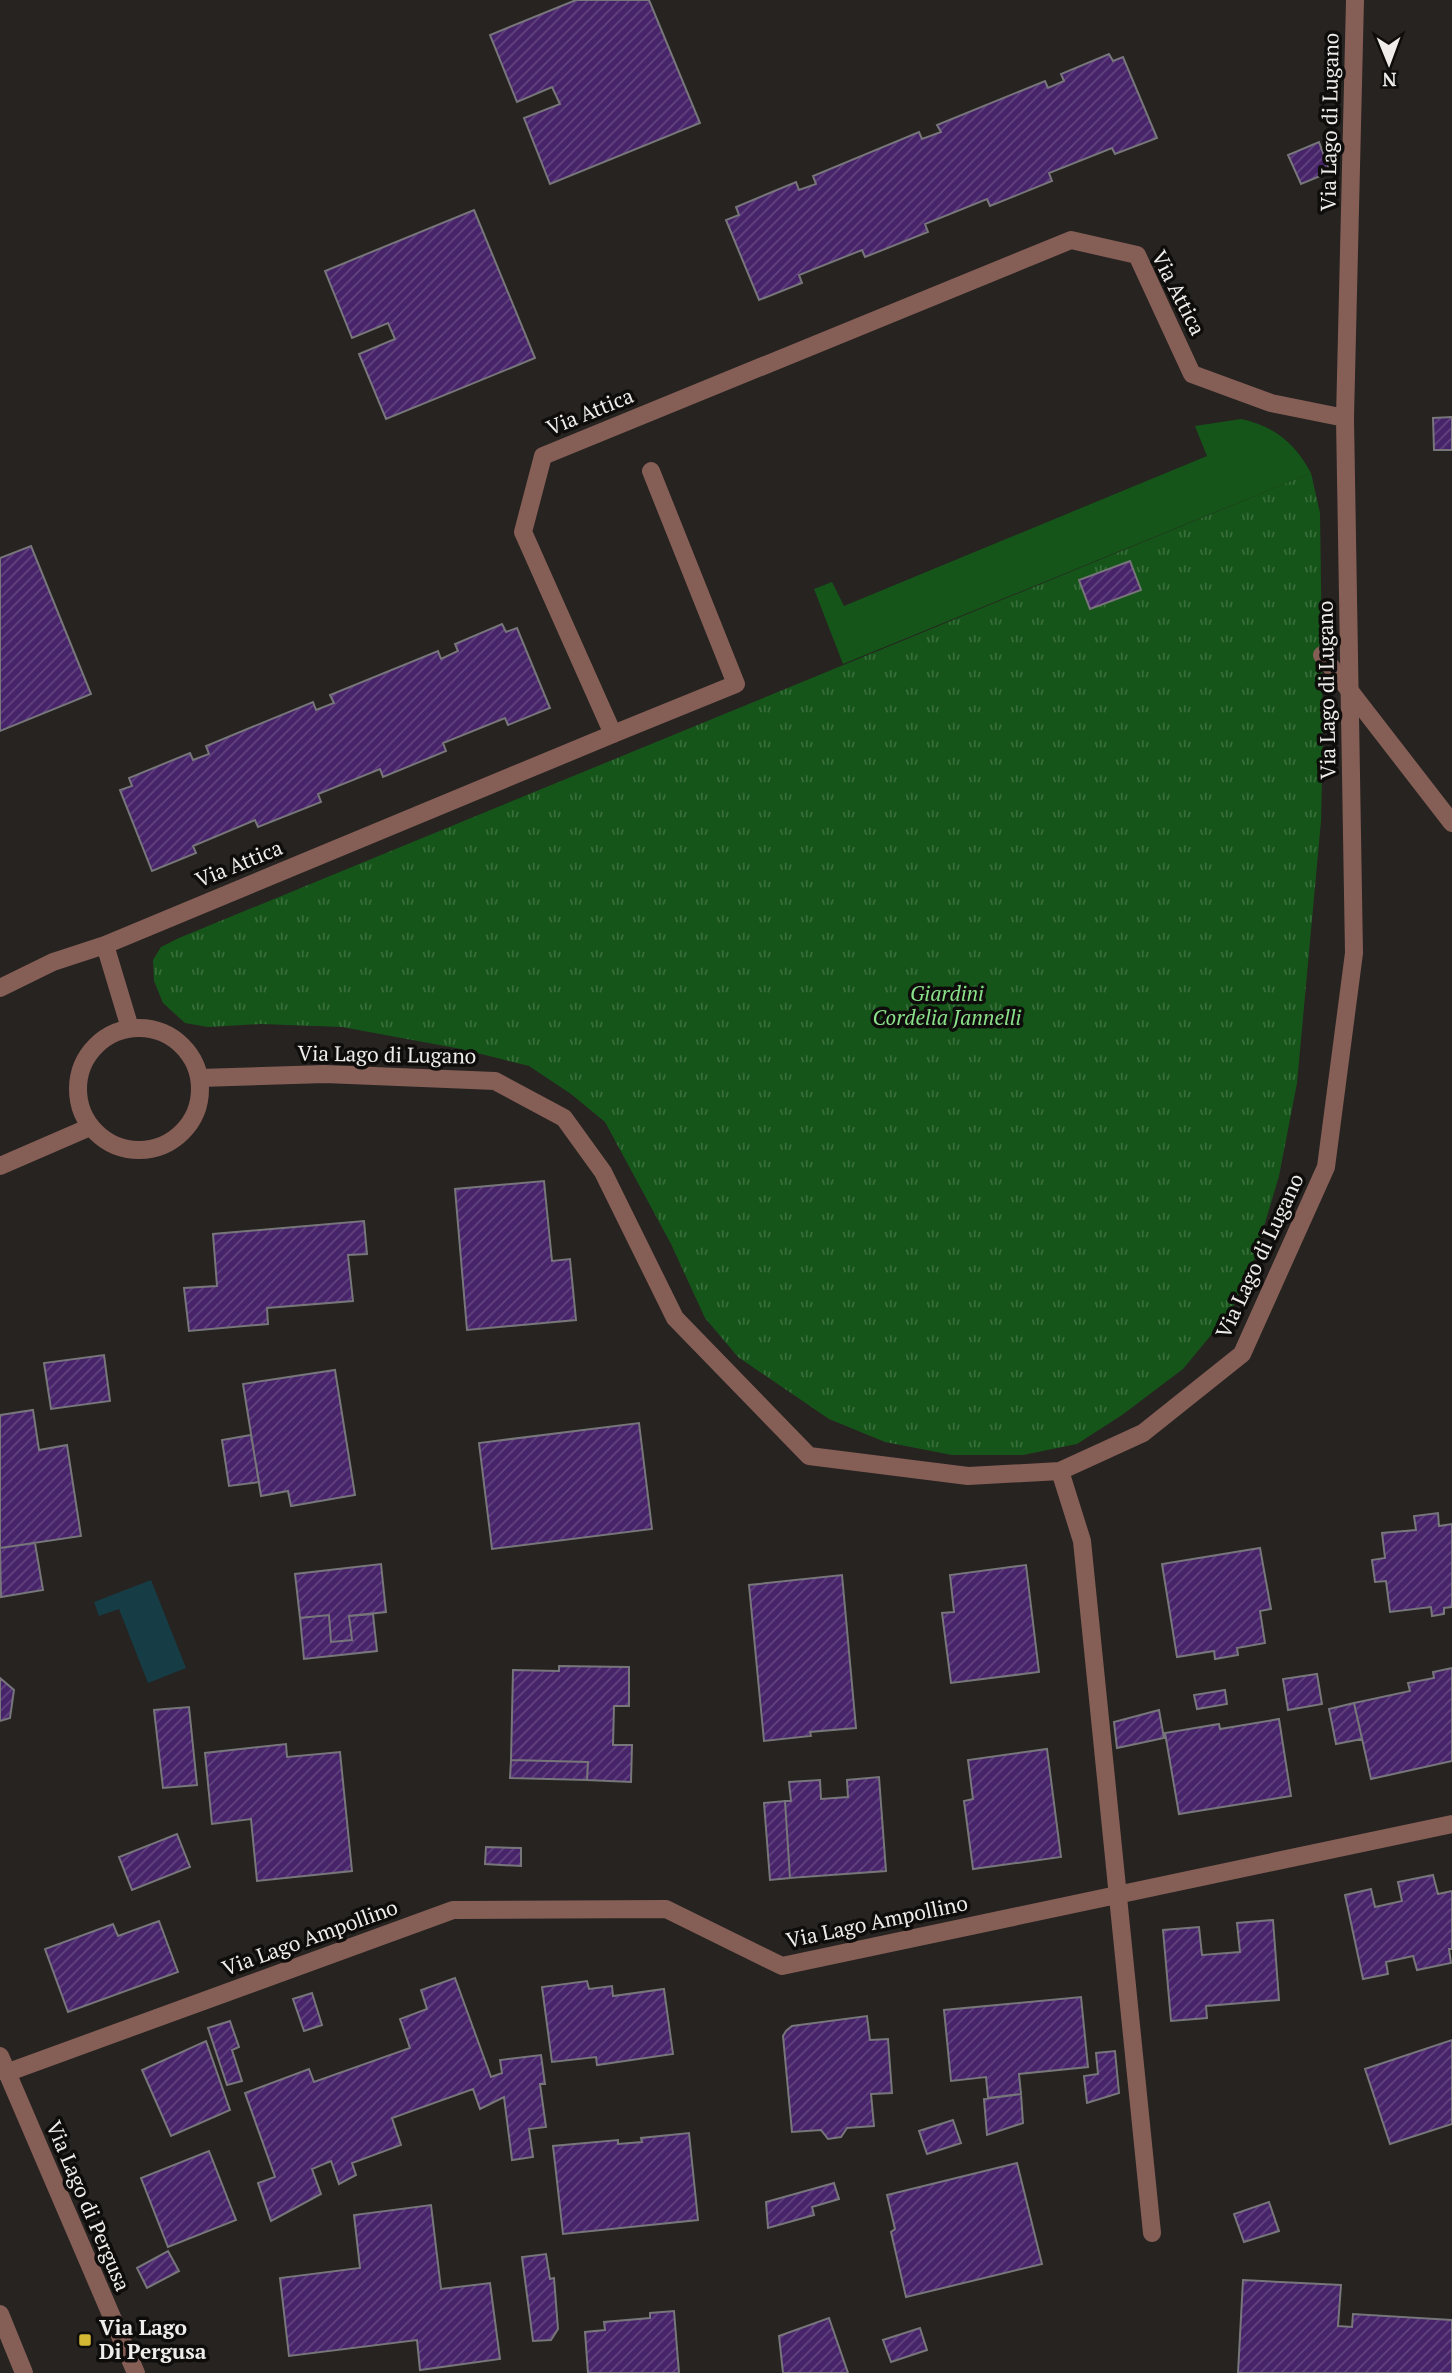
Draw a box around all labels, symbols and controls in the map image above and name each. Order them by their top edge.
north arrow [1354,28,1424,98]
street label: Via Lago di Lugano [1313,32,1345,212]
text: N [1381,68,1397,93]
street label: Via Attica [1146,245,1212,340]
street label: Via Attica [542,381,638,441]
street label: Via Lago di Lugano [1310,600,1342,780]
street label: Via Attica [191,833,287,893]
park label: Giardini Cordelia Jannelli [873,979,1022,1031]
street label: Via Lago di Lugano [297,1038,477,1070]
street label: Via Lago di Lugano [1209,1169,1310,1342]
street label: Via Lago Ampollino [783,1888,970,1954]
street label: Via Lago Ampollino [218,1892,401,1982]
street label: Via Lago di Pergusa [40,2116,138,2296]
place label: Via Lago Di Pergusa [99,2313,207,2365]
marker: Via Lago Di Pergusa [77,2332,93,2348]

